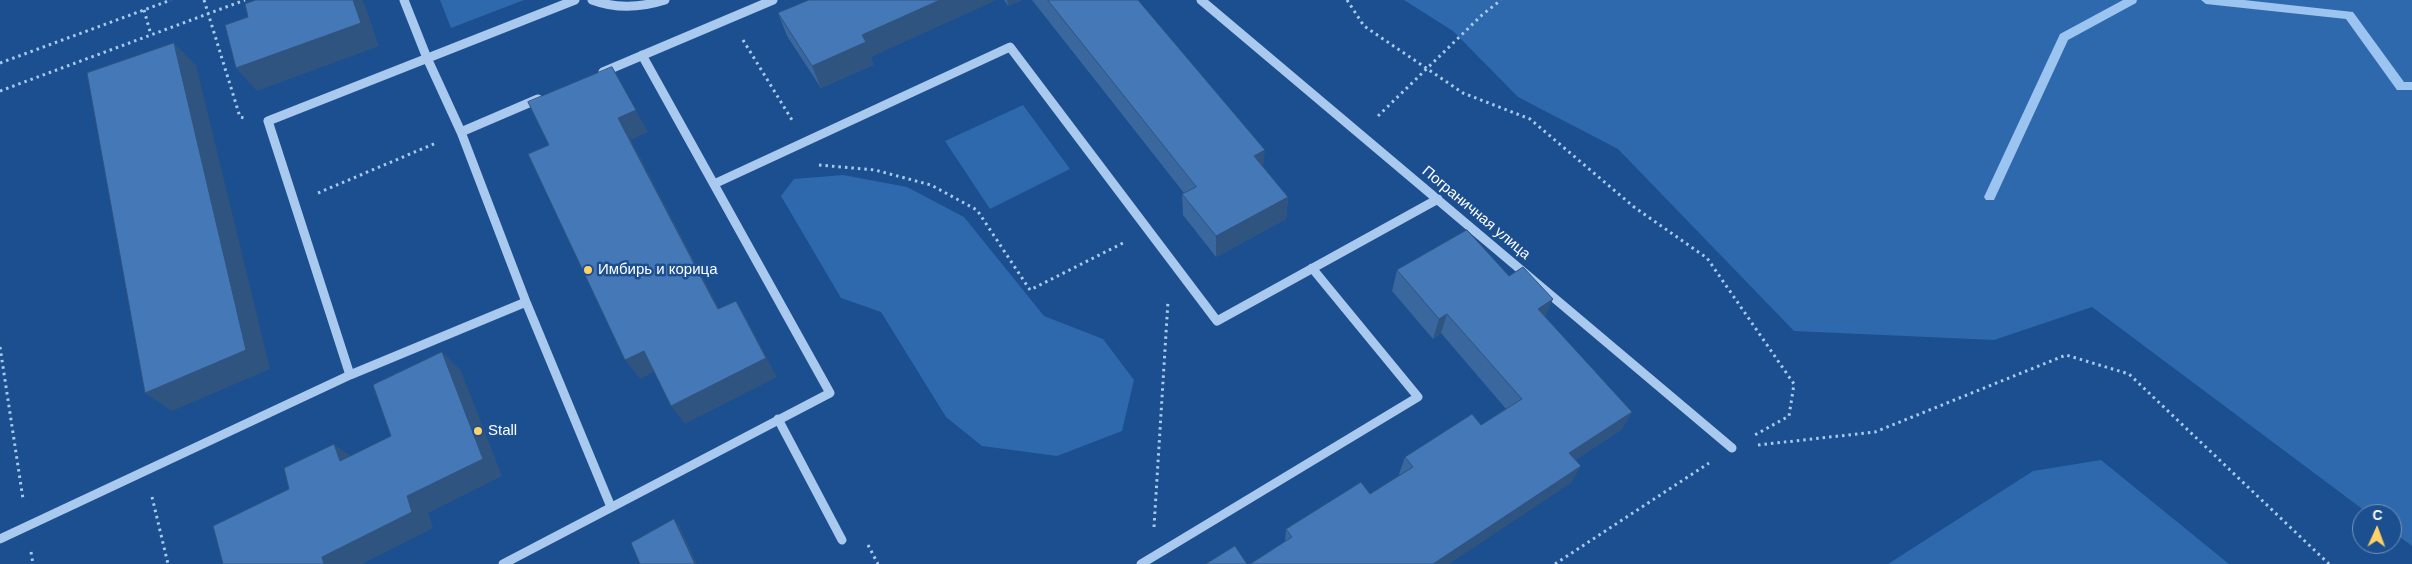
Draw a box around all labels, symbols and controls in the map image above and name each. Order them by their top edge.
street label: Пограничная улица [1418,162,1534,264]
place label: Имбирь и корица [598,261,717,279]
marker: Имбирь и корица [582,264,594,276]
place label: Stall [488,422,517,440]
marker: Stall [472,425,484,437]
north arrow [2352,504,2402,554]
text: С [2372,507,2383,523]

